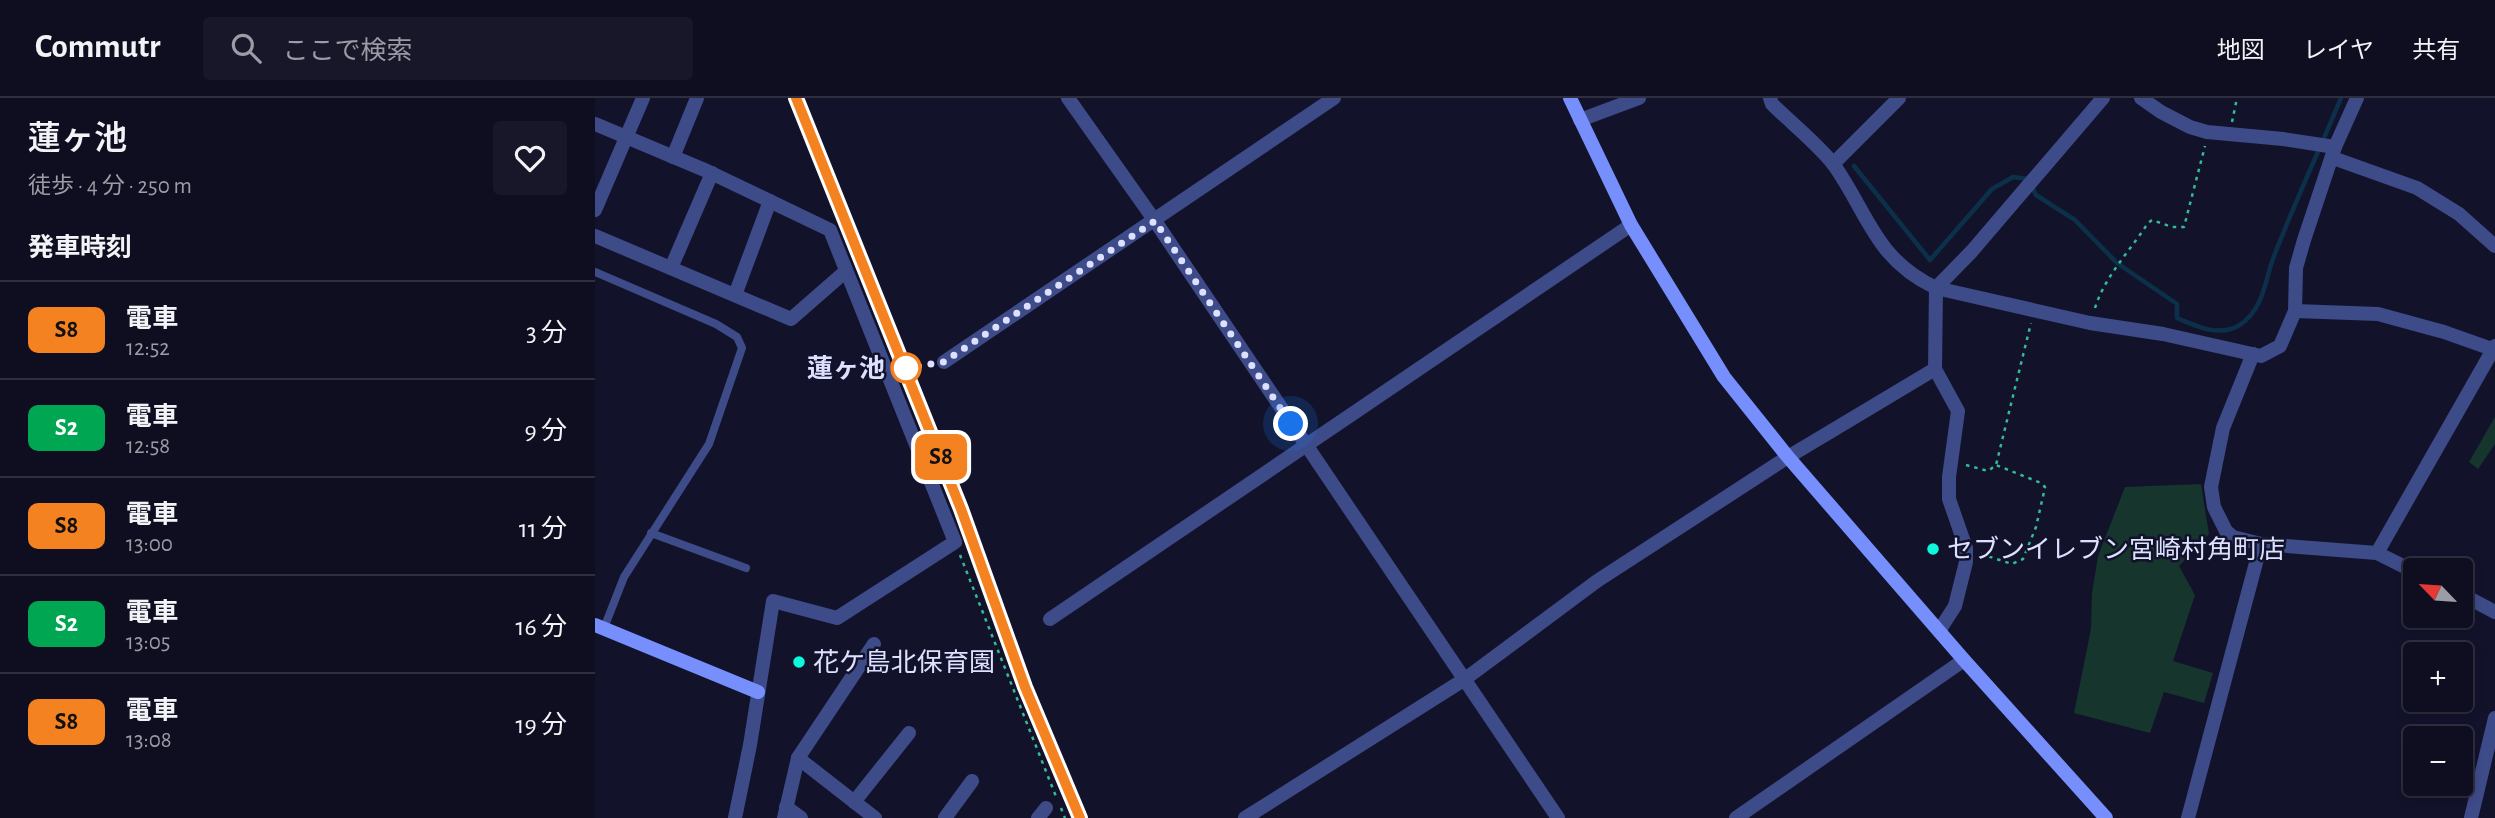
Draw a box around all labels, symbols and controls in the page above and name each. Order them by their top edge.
search box [203,17,693,80]
icon: search [227,29,265,67]
text: Commutr [35,31,161,64]
text: ここで検索 [283,38,413,64]
text: 地図 [2217,39,2265,63]
text: レイヤ [2303,39,2374,63]
text: 共有 [2412,39,2460,63]
button: heart [493,121,567,195]
text: 蓮ヶ池 [28,123,127,156]
text: 徒歩 · 4 分 · 250 m [28,175,192,198]
text: 発車時刻 [28,235,132,261]
text: 電車 [126,306,178,332]
text: S8 [55,318,78,342]
text: 3 分 [526,320,567,346]
text: 12:52 [126,337,170,360]
marker: 蓮ヶ池 [891,353,921,383]
place label: 蓮ヶ池 [807,355,885,382]
text: 電車 [126,404,178,430]
your location [1273,406,1308,441]
text: S2 [55,416,78,440]
text: 9 分 [524,418,567,444]
line badge: S8 [909,434,973,480]
text: 12:58 [126,435,170,458]
text: S8 [929,445,953,469]
text: 電車 [126,502,178,528]
text: S8 [55,514,78,538]
text: 11 分 [519,516,567,542]
text: 13:00 [126,533,173,556]
place label: セブンイレブン宮崎村角町店 [1947,535,2285,563]
marker: セブンイレブン宮崎村角町店 [1925,541,1941,557]
north arrow [2403,558,2473,628]
map controls [2403,558,2473,796]
text: 電車 [126,600,178,626]
text: S2 [55,612,78,636]
text: 16 分 [516,614,567,640]
text: 13:05 [126,631,170,654]
button: + [2403,642,2473,712]
place label: 花ケ島北保育園 [813,648,995,676]
marker: 花ケ島北保育園 [791,654,807,670]
text: 電車 [126,698,178,724]
text: S8 [55,710,78,734]
text: 19 分 [516,712,567,738]
button: − [2403,726,2473,796]
text: 13:08 [126,729,172,752]

